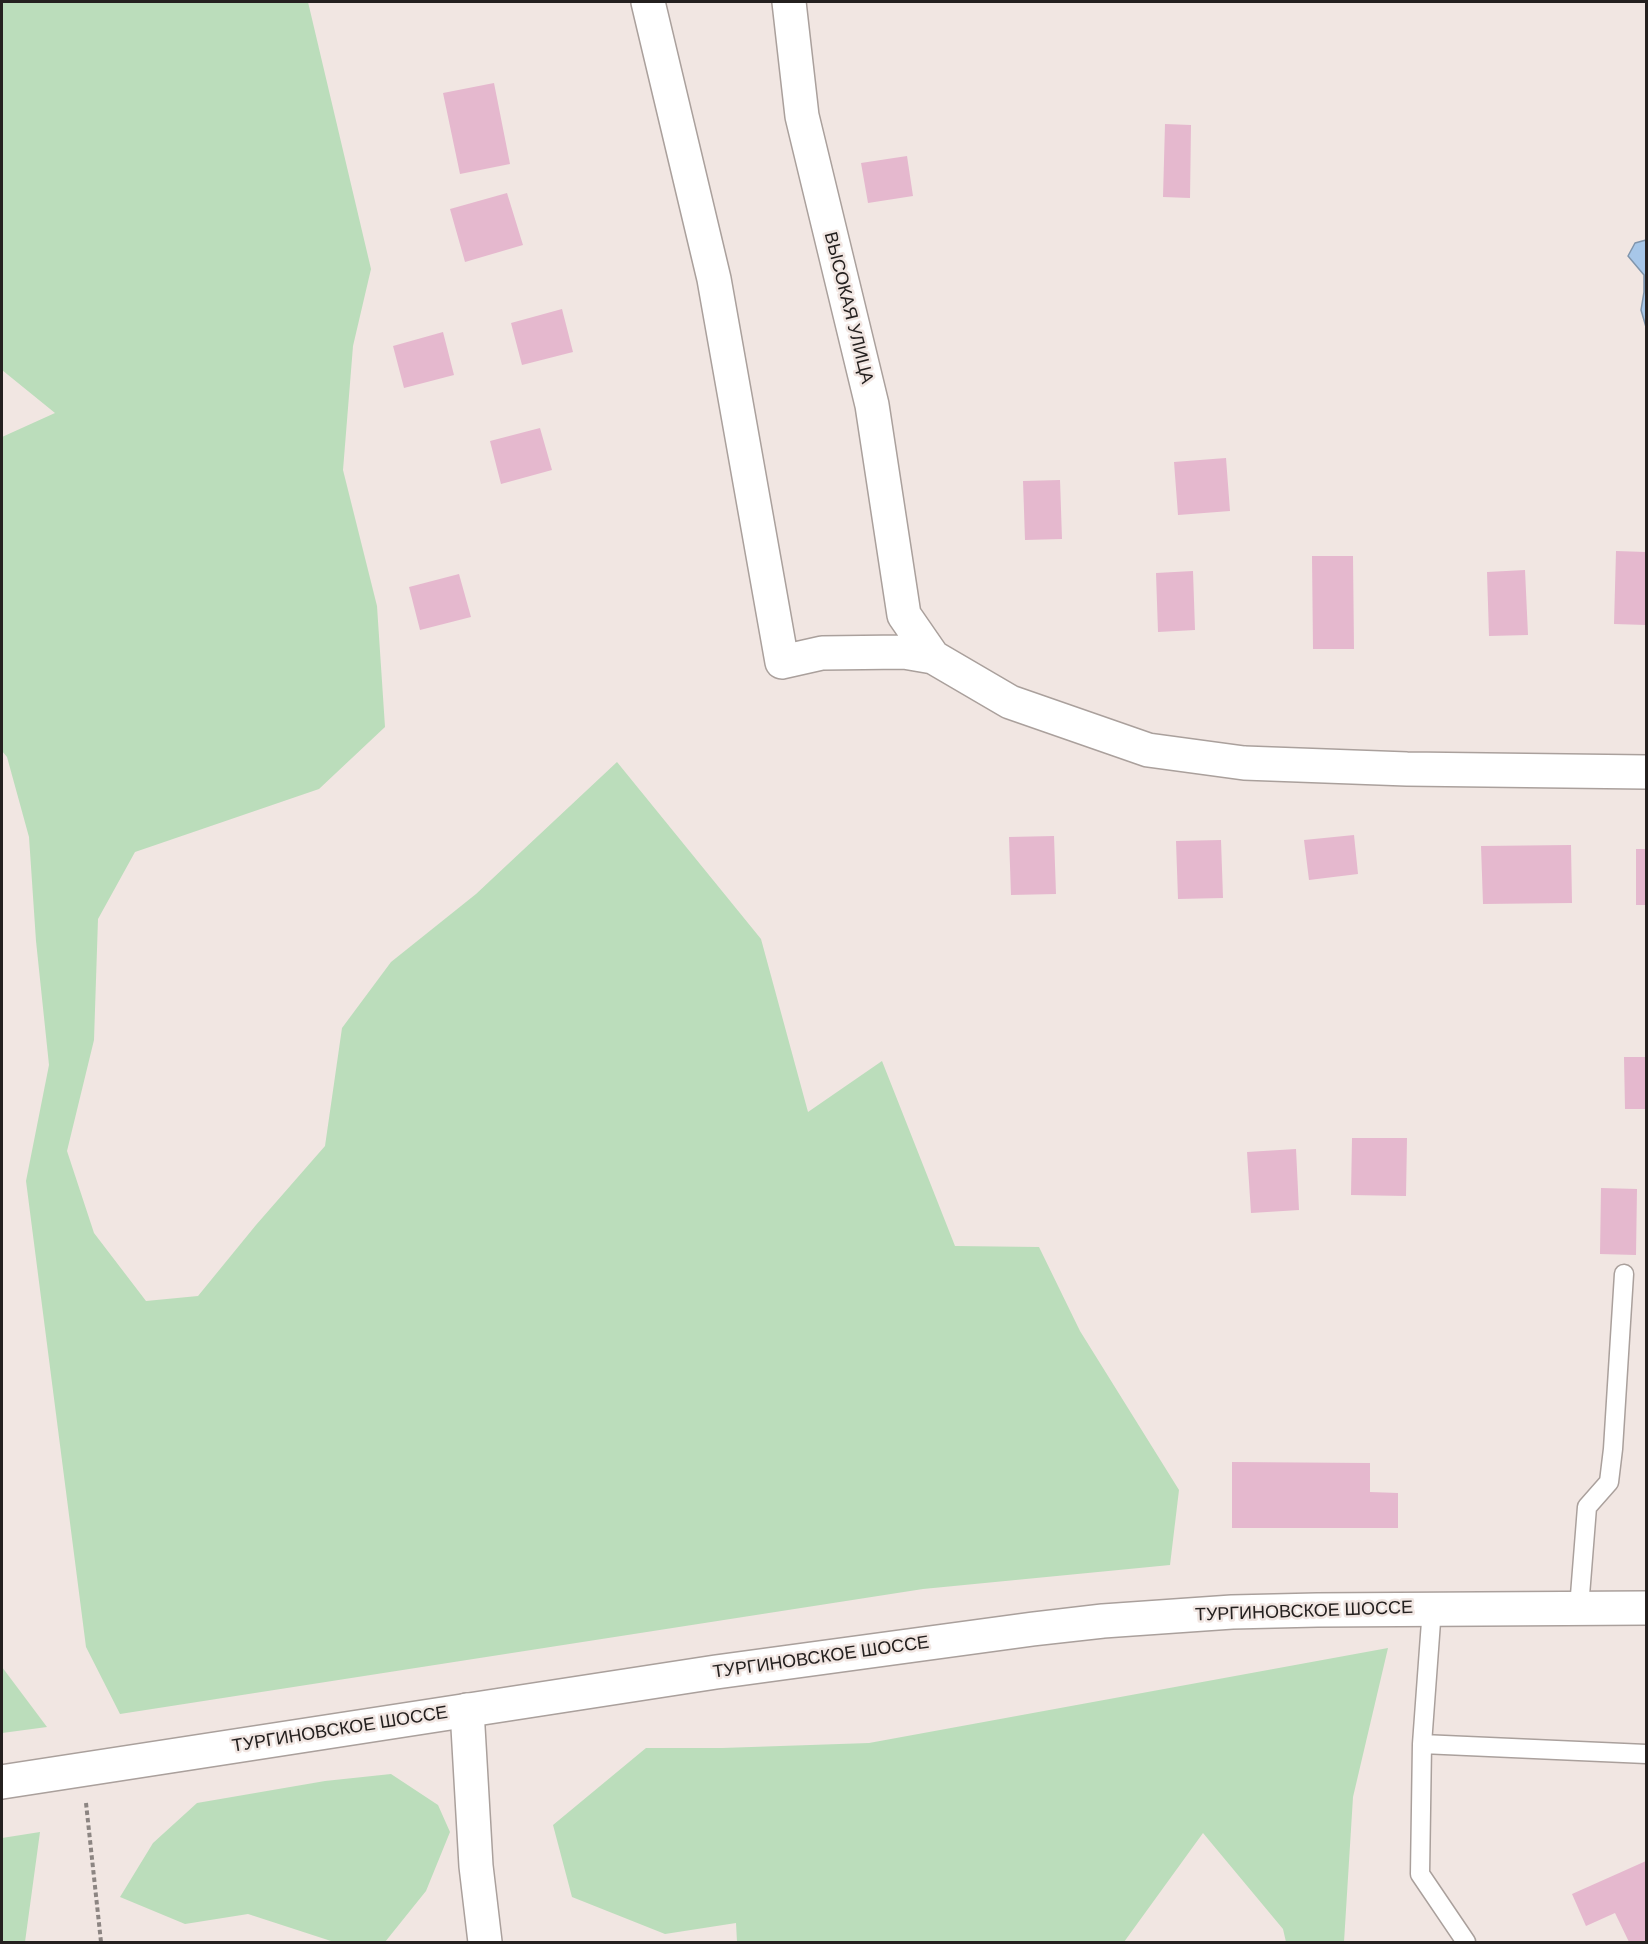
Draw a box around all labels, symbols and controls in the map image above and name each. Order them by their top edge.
street label: ВЫСОКАЯ УЛИЦА [819,230,877,386]
street label: ТУРГИНОВСКОЕ ШОССЕ [1195,1597,1413,1627]
street label: ТУРГИНОВСКОЕ ШОССЕ [712,1632,930,1684]
street label: ТУРГИНОВСКОЕ ШОССЕ [231,1702,449,1758]

